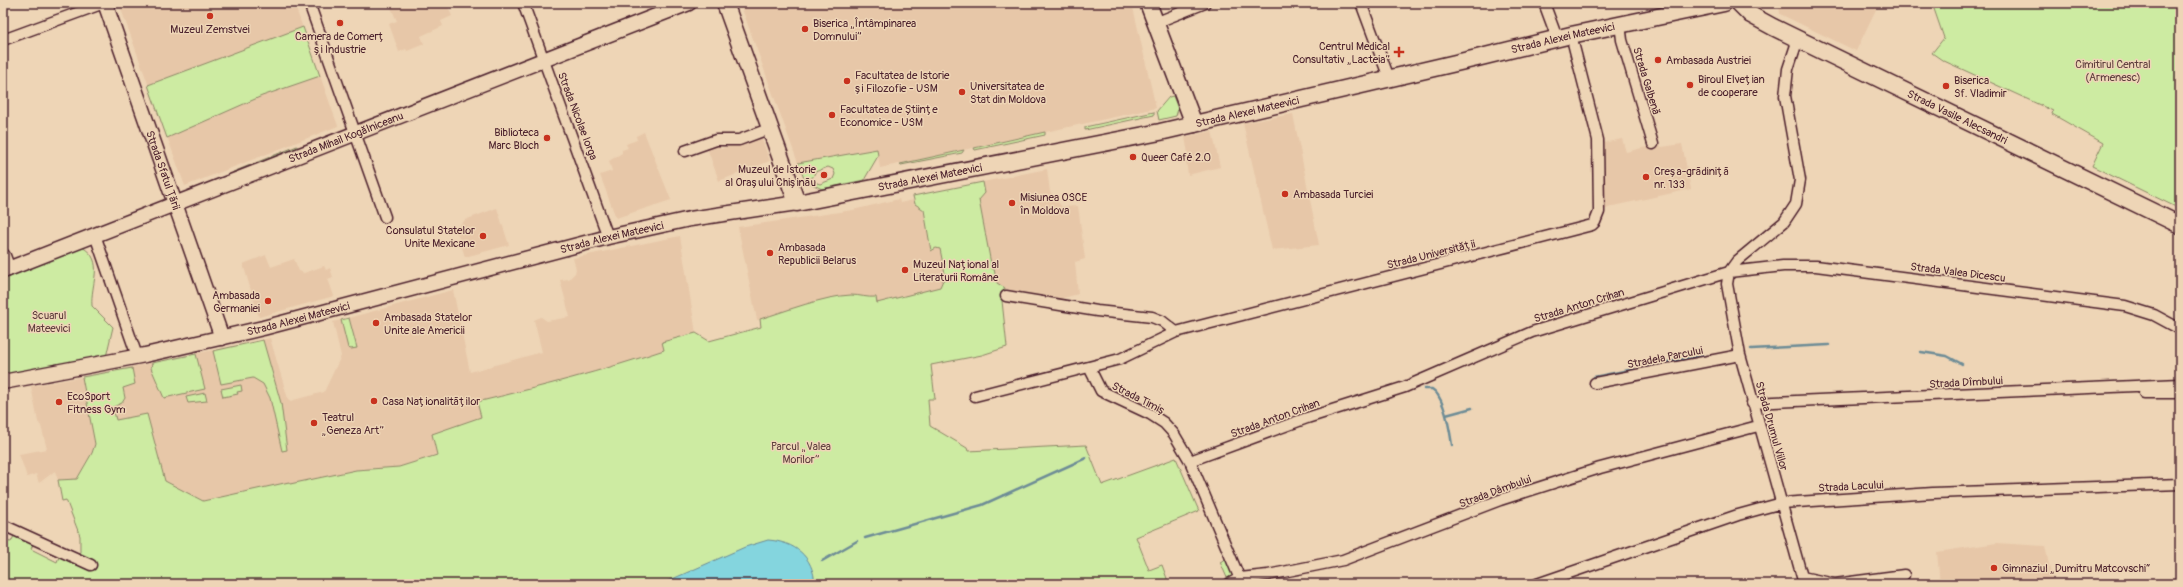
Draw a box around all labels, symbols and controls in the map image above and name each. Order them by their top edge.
marker: Muzeul Zemstvei [205,11,215,21]
place label: Biserica „Întâmpinarea Domnului” [813,17,916,43]
marker: Camera de Comerț și Industrie [335,18,345,28]
street label: Strada Alexei Mateevici [1510,20,1616,56]
place label: Muzeul Zemstvei [170,23,250,36]
marker: Biserica „Întâmpinarea Domnului” [800,24,810,34]
place label: Camera de Comerț și Industrie [295,30,385,56]
place label: Centrul Medical Consultativ „Lacteia” [1292,40,1390,66]
marker: Centrul Medical Consultativ „Lacteia” [1393,46,1405,58]
street label: Strada Galbenă [1630,46,1663,117]
place label: Ambasada Austriei [1666,54,1751,67]
marker: Ambasada Austriei [1653,55,1663,65]
park label: Cimitirul Central (Armenesc) [2075,58,2151,84]
place label: Facultatea de Istorie și Filozofie - USM [855,69,950,95]
street label: Strada Nicolae Iorga [555,71,600,162]
place label: Biroul Elvețian de cooperare [1698,73,1765,99]
place label: Biserica Sf. Vladimir [1954,74,2007,100]
marker: Facultatea de Istorie și Filozofie - USM [842,76,852,86]
place label: Universitatea de Stat din Moldova [970,80,1046,106]
marker: Biroul Elvețian de cooperare [1685,80,1695,90]
marker: Biserica Sf. Vladimir [1941,81,1951,91]
marker: Universitatea de Stat din Moldova [957,87,967,97]
street label: Strada Vasile Alecsandri [1905,87,2009,147]
street label: Strada Alexei Mateevici [1194,94,1300,130]
place label: Facultatea de Științe Economice - USM [840,103,938,129]
street label: Strada Mihail Kogălniceanu [287,109,405,166]
marker: Facultatea de Științe Economice - USM [827,110,837,120]
place label: Biblioteca Marc Bloch [489,126,539,152]
street label: Strada Sfatul Țării [143,129,183,212]
marker: Biblioteca Marc Bloch [542,133,552,143]
place label: Queer Café 2.0 [1141,151,1211,164]
marker: Queer Café 2.0 [1128,152,1138,162]
street label: Strada Alexei Mateevici [877,161,983,194]
place label: Muzeul de Istorie al Orașului Chișinău [725,163,817,189]
place label: Creșa-grădiniță nr. 133 [1654,165,1729,191]
marker: Muzeul de Istorie al Orașului Chișinău [819,170,829,180]
marker: Creșa-grădiniță nr. 133 [1641,172,1651,182]
place label: Ambasada Turciei [1293,188,1373,201]
marker: Ambasada Turciei [1280,189,1290,199]
place label: Misiunea OSCE în Moldova [1020,191,1088,217]
marker: Misiunea OSCE în Moldova [1007,198,1017,208]
street label: Strada Alexei Mateevici [559,219,665,256]
place label: Consulatul Statelor Unite Mexicane [386,224,476,250]
marker: Consulatul Statelor Unite Mexicane [478,231,488,241]
street label: Strada Universității [1386,237,1477,272]
place label: Ambasada Republicii Belarus [778,241,856,267]
marker: Ambasada Republicii Belarus [765,248,775,258]
place label: Muzeul Național al Literaturii Române [913,258,999,284]
street label: Strada Valea Dicescu [1910,260,2006,285]
marker: Muzeul Național al Literaturii Române [900,265,910,275]
street label: Strada Anton Crihan [1532,286,1626,325]
place label: Ambasada Germaniei [212,289,260,315]
marker: Ambasada Germaniei [263,296,273,306]
street label: Strada Alexei Mateevici [246,299,351,339]
park label: Scuarul Mateevici [28,309,70,335]
place label: Ambasada Statelor Unite ale Americii [384,311,472,337]
marker: Ambasada Statelor Unite ale Americii [371,318,381,328]
street label: Stradela Parcului [1626,344,1704,371]
street label: Strada Dîmbului [1929,374,2003,391]
street label: Strada Timiș [1110,379,1168,418]
street label: Strada Drumul Viilor [1753,380,1790,472]
place label: EcoSport Fitness Gym [67,390,126,416]
place label: Casa Naționalităților [382,395,480,408]
marker: Casa Naționalităților [369,396,379,406]
street label: Strada Anton Crihan [1229,396,1321,441]
marker: EcoSport Fitness Gym [54,397,64,407]
place label: Teatrul „Geneza Art” [322,411,384,437]
marker: Teatrul „Geneza Art” [309,418,319,428]
park label: Parcul „Valea Morilor” [771,440,831,466]
street label: Strada Dâmbului [1457,472,1533,511]
street label: Strada Lacului [1818,478,1884,495]
place label: Gimnaziul „Dumitru Matcovschi“ [2002,562,2150,575]
marker: Gimnaziul „Dumitru Matcovschi“ [1989,563,1999,573]

